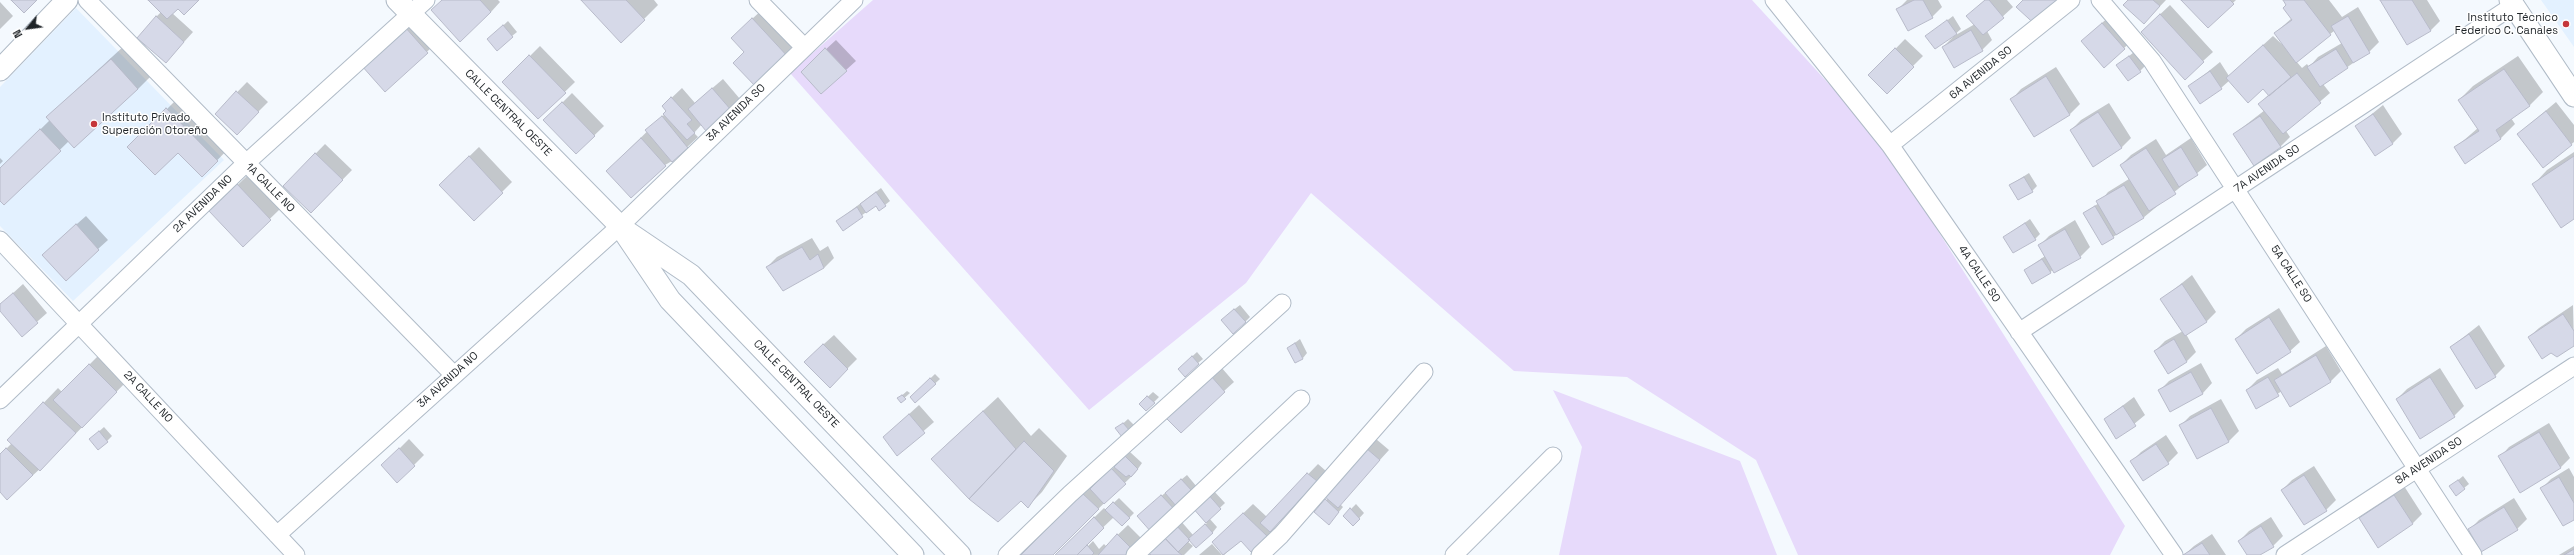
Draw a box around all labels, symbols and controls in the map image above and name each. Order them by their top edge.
north arrow [8,8,48,48]
place label: Instituto Técnico Federico C. Canales [2455,11,2558,37]
marker: Instituto Técnico Federico C. Canales [2561,19,2571,29]
text: N [10,27,25,40]
street label: 6A AVENIDA SO [1947,44,2015,102]
street label: CALLE CENTRAL OESTE [462,67,554,159]
street label: 3A AVENIDA SO [704,82,768,144]
place label: Instituto Privado Superación Otoreño [102,111,208,137]
marker: Instituto Privado Superación Otoreño [89,119,99,129]
street label: 7A AVENIDA SO [2232,142,2302,196]
street label: 1A CALLE NO [243,161,297,215]
street label: 2A AVENIDA NO [171,172,235,236]
street label: 4A CALLE SO [1955,243,2003,305]
street label: 5A CALLE SO [2268,243,2314,305]
street label: CALLE CENTRAL OESTE [751,337,841,431]
street label: 3A AVENIDA NO [415,349,481,411]
street label: 2A CALLE NO [121,368,175,426]
street label: 8A AVENIDA SO [2393,434,2465,488]

